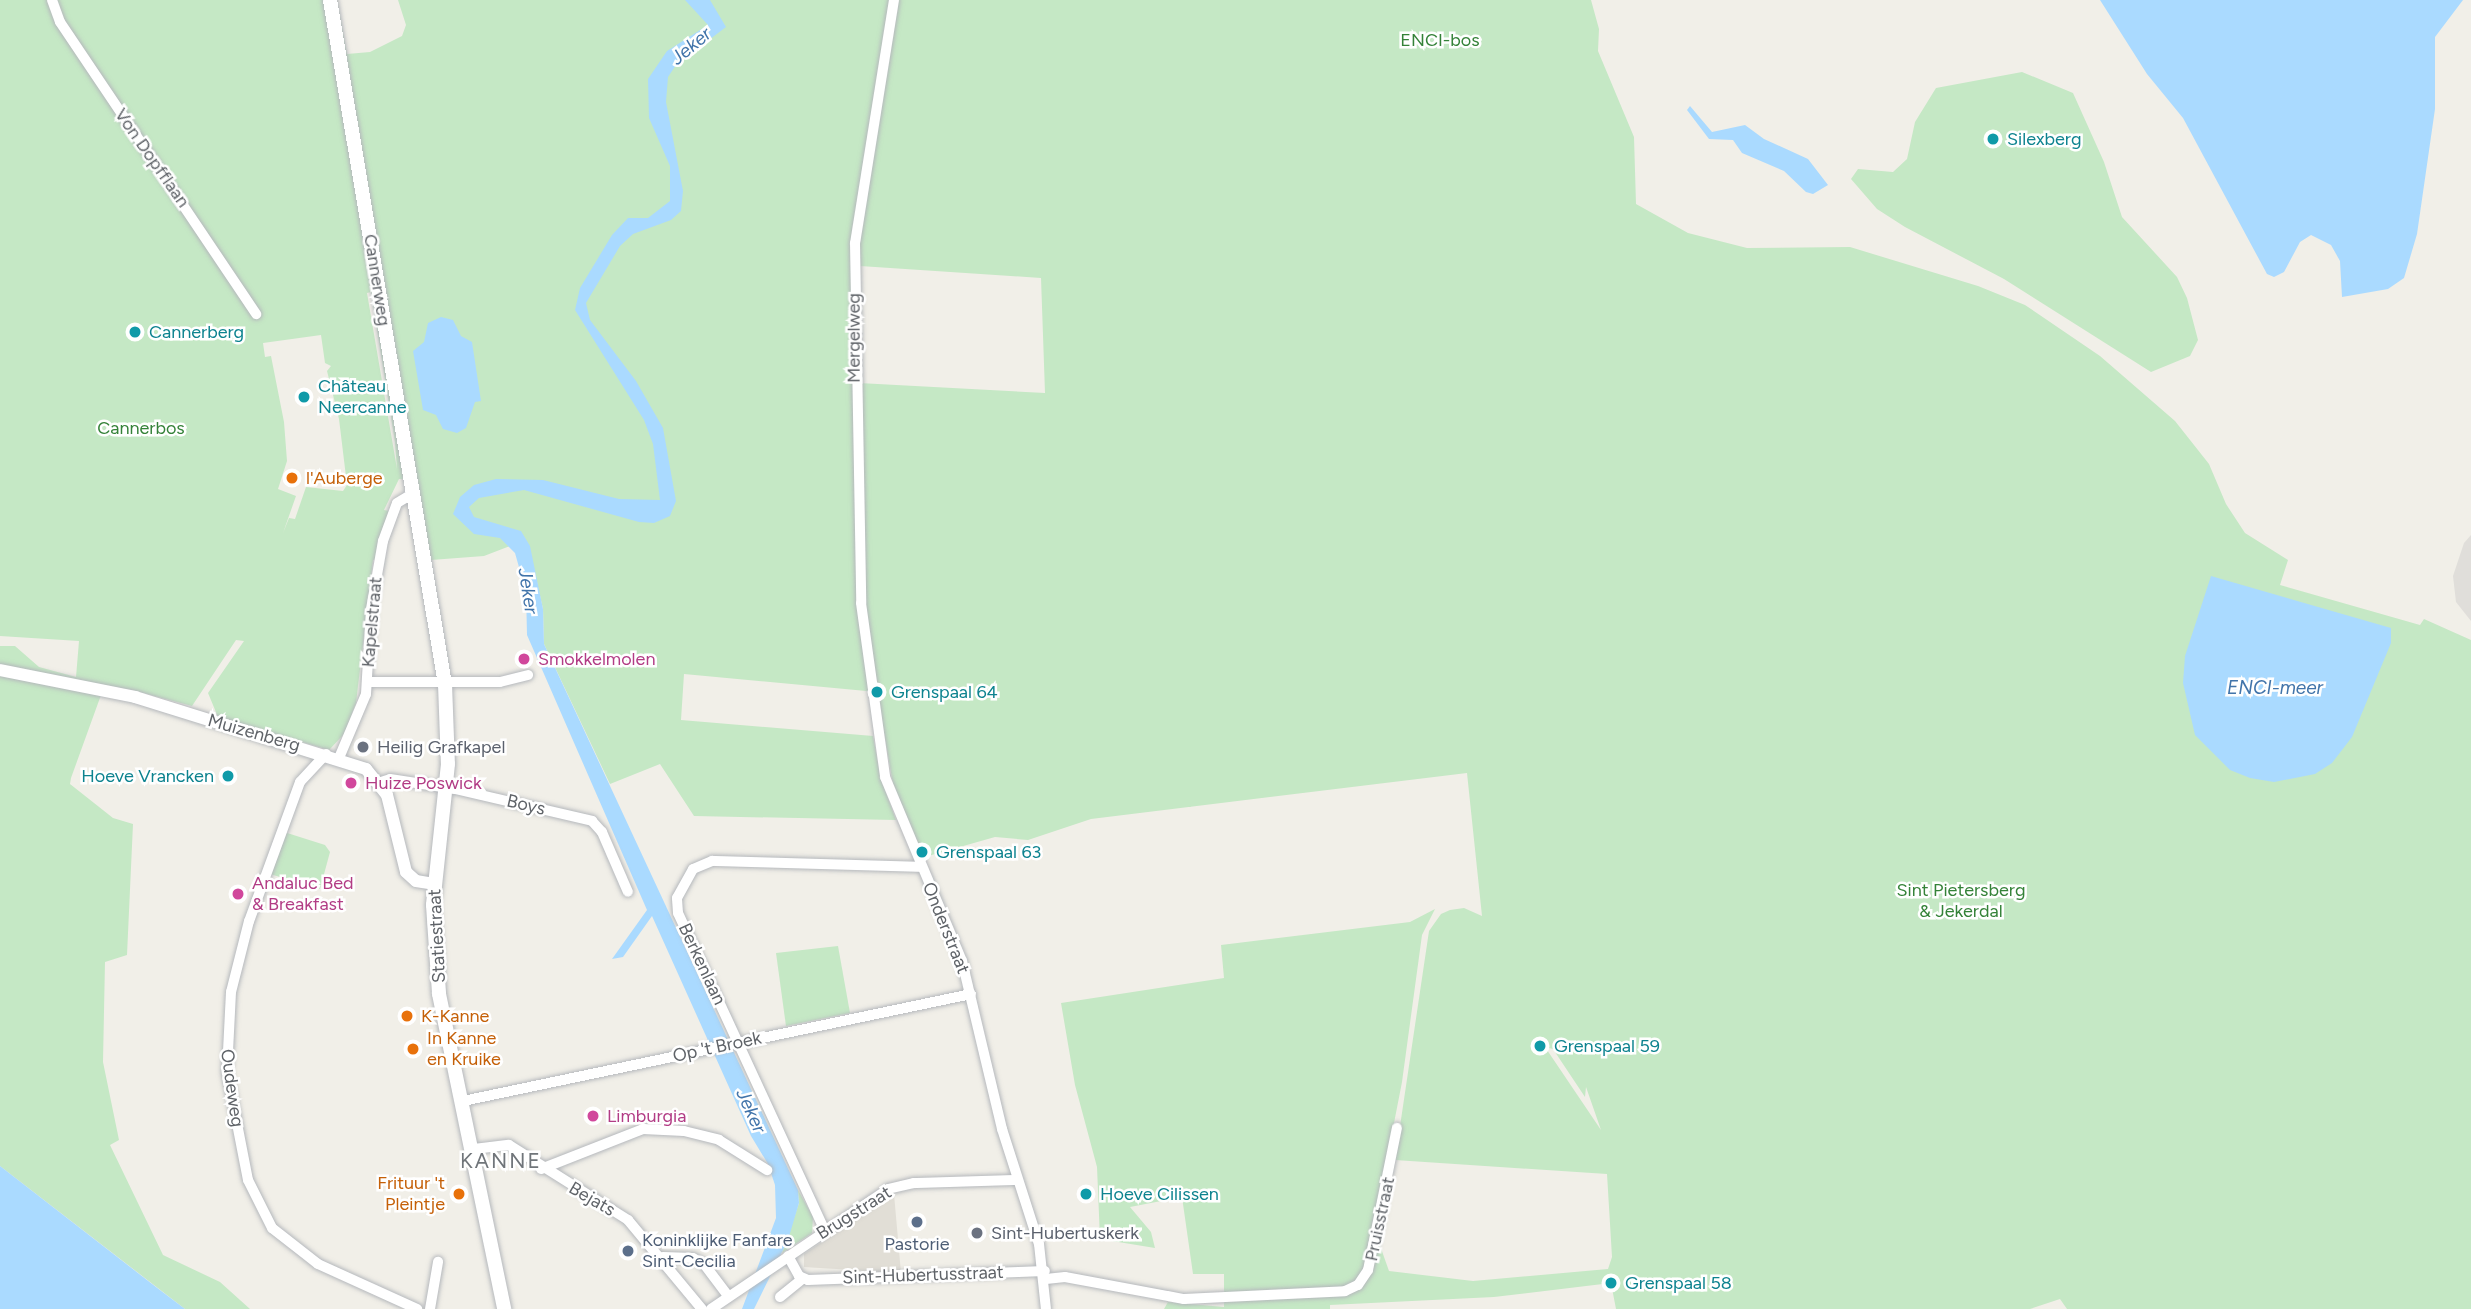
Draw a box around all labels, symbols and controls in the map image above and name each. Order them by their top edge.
water label: Jeker [666,22,716,70]
park label: ENCI-bos [1400,29,1480,51]
street label: Von Dopfflaan [110,104,194,212]
place label: Silexberg [2007,128,2082,150]
marker: Silexberg [1985,131,2001,147]
street label: Cannerweg [359,233,395,327]
street label: Mergelweg [843,293,865,383]
place label: Cannerberg [149,321,244,343]
marker: Cannerberg [127,324,143,340]
place label: Château Neercanne [318,376,407,418]
marker: Château Neercanne [296,389,312,405]
park label: Cannerbos [97,417,185,439]
place label: l'Auberge [306,467,383,489]
marker: l'Auberge [284,470,300,486]
water label: Jeker [513,566,543,616]
street label: Kapelstraat [357,576,387,668]
place label: Smokkelmolen [538,648,655,670]
marker: Smokkelmolen [516,651,532,667]
water label: ENCI-meer [2227,677,2323,699]
place label: Grenspaal 64 [891,681,998,703]
marker: Grenspaal 64 [869,684,885,700]
street label: Muizenberg [205,710,303,756]
place label: Heilig Grafkapel [377,736,505,758]
marker: Heilig Grafkapel [355,739,371,755]
place label: Hoeve Vrancken [81,765,214,787]
marker: Hoeve Vrancken [220,768,236,784]
place label: Huize Poswick [365,772,482,794]
marker: Huize Poswick [343,775,359,791]
street label: Boys [505,790,547,820]
place label: Grenspaal 63 [936,841,1041,863]
marker: Grenspaal 63 [914,844,930,860]
place label: Andaluc Bed & Breakfast [252,873,354,916]
street label: Onderstraat [918,879,974,977]
park label: Sint Pietersberg & Jekerdal [1896,880,2026,922]
marker: Andaluc Bed & Breakfast [230,886,246,902]
street label: Statiestraat [424,888,450,984]
street label: Berkenlaan [674,920,730,1008]
place label: K-Kanne [421,1005,489,1027]
marker: K-Kanne [399,1008,415,1024]
street label: Op 't Broek [671,1027,763,1067]
place label: In Kanne en Kruike [427,1028,501,1070]
place label: Grenspaal 59 [1554,1035,1660,1057]
marker: Grenspaal 59 [1532,1038,1548,1054]
marker: In Kanne en Kruike [405,1041,421,1057]
street label: Oudeweg [216,1048,248,1128]
water label: Jeker [731,1085,771,1137]
place label: Limburgia [607,1105,686,1127]
marker: Limburgia [585,1108,601,1124]
district label: KANNE [461,1148,541,1174]
place label: Frituur 't Pleintje [377,1173,445,1216]
street label: Pruisstraat [1361,1175,1399,1263]
street label: Bejats [565,1177,619,1221]
street label: Brugstraat [813,1182,895,1244]
place label: Hoeve Cilissen [1100,1183,1219,1205]
marker: Frituur 't Pleintje [451,1186,467,1202]
marker: Hoeve Cilissen [1078,1186,1094,1202]
marker: Pastorie [909,1214,925,1230]
place label: Sint-Hubertuskerk [991,1222,1139,1244]
marker: Sint-Hubertuskerk [969,1225,985,1241]
place label: Koninklijke Fanfare Sint-Cecilia [642,1230,793,1272]
place label: Pastorie [884,1233,950,1255]
marker: Koninklijke Fanfare Sint-Cecilia [620,1243,636,1259]
street label: Sint-Hubertusstraat [842,1261,1004,1289]
place label: Grenspaal 58 [1625,1272,1732,1294]
marker: Grenspaal 58 [1603,1275,1619,1291]

